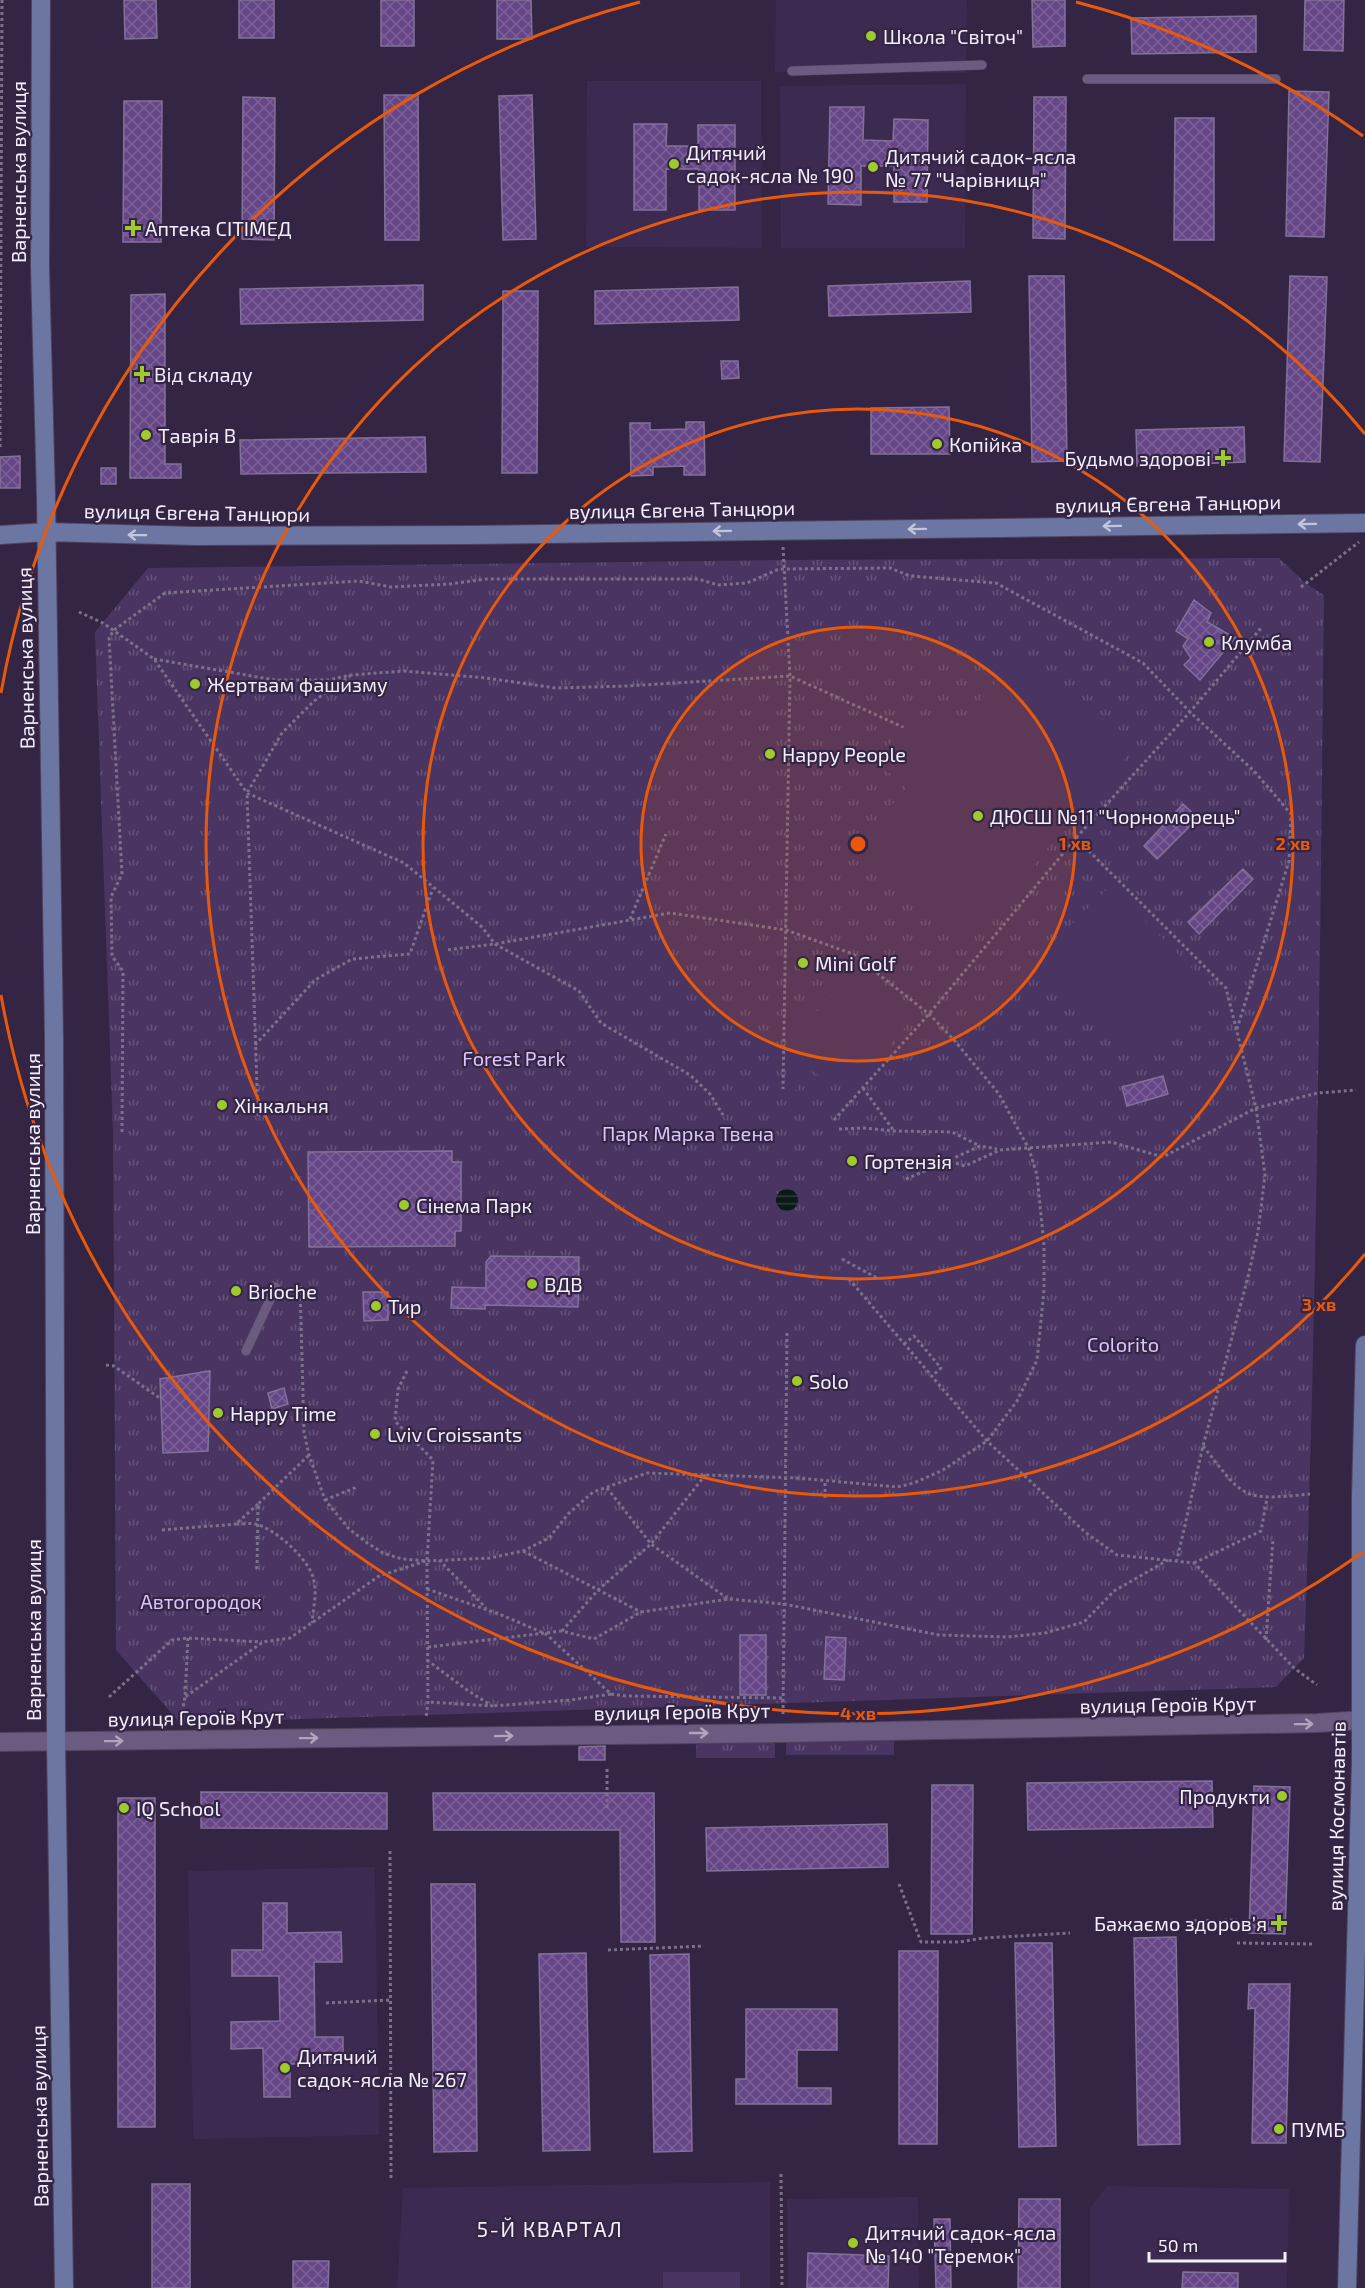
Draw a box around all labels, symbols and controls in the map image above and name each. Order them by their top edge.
place label: Школа "Світоч" [883,24,1023,48]
marker: Школа "Світоч" [864,29,878,43]
street label: Варненська вулиця [6,81,31,263]
place label: Дитячий садок-ясла № 190 [686,140,854,187]
place label: Дитячий садок-ясла № 77 "Чарівниця" [885,144,1076,191]
marker: Дитячий садок-ясла № 190 [667,157,681,171]
marker: Дитячий садок-ясла № 77 "Чарівниця" [866,160,880,174]
place label: Аптека СІТІМЕД [145,216,292,240]
marker: Аптека СІТІМЕД [126,221,140,235]
place label: Від складу [154,362,253,387]
marker: Від складу [135,367,149,381]
place label: Таврія В [158,423,236,447]
marker: Таврія В [139,428,153,442]
place label: Копійка [949,432,1022,456]
marker: Копійка [930,437,944,451]
place label: Будьмо здорові [1064,446,1211,471]
marker: Будьмо здорові [1216,451,1230,465]
street label: вулиця Євгена Танцюри [1055,489,1281,518]
street label: вулиця Євгена Танцюри [569,495,795,524]
street label: вулиця Євгена Танцюри [84,498,310,527]
one-way arrow [1297,518,1317,530]
one-way arrow [1102,521,1122,532]
one-way arrow [907,523,927,535]
one-way arrow [712,525,732,537]
one-way arrow [128,529,148,541]
street label: Варненська вулиця [11,567,40,749]
place label: Клумба [1221,630,1292,655]
marker: Клумба [1202,635,1216,649]
place label: Жертвам фашизму [207,672,388,697]
marker: Жертвам фашизму [188,677,202,691]
place label: Happy People [782,742,906,766]
marker: Happy People [763,747,777,761]
place label: ДЮСШ №11 "Чорноморець" [990,804,1240,828]
marker: ДЮСШ №11 "Чорноморець" [971,809,985,823]
text: 1 хв [1059,832,1091,854]
text: 2 хв [1276,832,1310,854]
centre of rings [848,834,868,854]
place label: Mini Golf [815,951,896,975]
marker: Mini Golf [796,956,810,970]
park label: Forest Park [462,1046,566,1070]
street label: Варненська вулиця [20,1053,45,1235]
place label: Хінкальня [234,1093,329,1117]
marker: Хінкальня [215,1098,229,1112]
park label: Парк Марка Твена [602,1121,774,1145]
place label: Гортензія [864,1149,952,1173]
marker: Гортензія [845,1154,859,1168]
place label: Сінема Парк [416,1193,532,1217]
marker: Сінема Парк [397,1198,411,1212]
place label: ВДВ [544,1272,583,1296]
marker: ВДВ [525,1277,539,1291]
place label: Brioche [248,1279,317,1303]
marker: Brioche [229,1284,243,1298]
text: 3 хв [1302,1293,1336,1315]
place label: Тир [388,1294,421,1318]
marker: Тир [369,1299,383,1313]
park label: Colorito [1087,1332,1159,1356]
place label: Solo [809,1369,849,1393]
marker: Solo [790,1374,804,1388]
place label: Happy Time [230,1401,336,1425]
marker: Happy Time [211,1406,225,1420]
place label: Lviv Croissants [387,1422,522,1446]
marker: Lviv Croissants [368,1427,382,1441]
street label: Варненська вулиця [21,1539,46,1721]
park label: Автогородок [140,1589,262,1613]
street label: вулиця Героїв Крут [1079,1690,1257,1719]
street label: вулиця Героїв Крут [593,1697,771,1726]
text: 4 хв [840,1702,876,1724]
street label: вулиця Героїв Крут [107,1703,285,1732]
one-way arrow [1294,1718,1314,1729]
street label: вулиця Космонавтів [1322,1721,1351,1911]
one-way arrow [689,1727,709,1739]
one-way arrow [494,1730,514,1742]
one-way arrow [299,1733,319,1744]
one-way arrow [104,1735,124,1747]
place label: Продукти [1179,1784,1270,1809]
marker: Продукти [1275,1789,1289,1803]
place label: IQ School [136,1796,220,1820]
marker: IQ School [117,1801,131,1815]
place label: Бажаємо здоровʼя [1094,1911,1267,1935]
marker: Бажаємо здоровʼя [1272,1916,1286,1930]
street label: Варненська вулиця [25,2025,54,2207]
place label: Дитячий садок-ясла № 267 [297,2044,467,2091]
marker: Дитячий садок-ясла № 267 [278,2061,292,2075]
place label: ПУМБ [1291,2117,1345,2141]
marker: ПУМБ [1272,2122,1286,2136]
district label: 5-Й КВАРТАЛ [477,2216,623,2241]
place label: Дитячий садок-ясла № 140 "Теремок" [865,2220,1056,2267]
scale bar [1149,2225,1286,2263]
text: 50 m [1158,2234,1198,2256]
marker: Дитячий садок-ясла № 140 "Теремок" [846,2236,860,2250]

